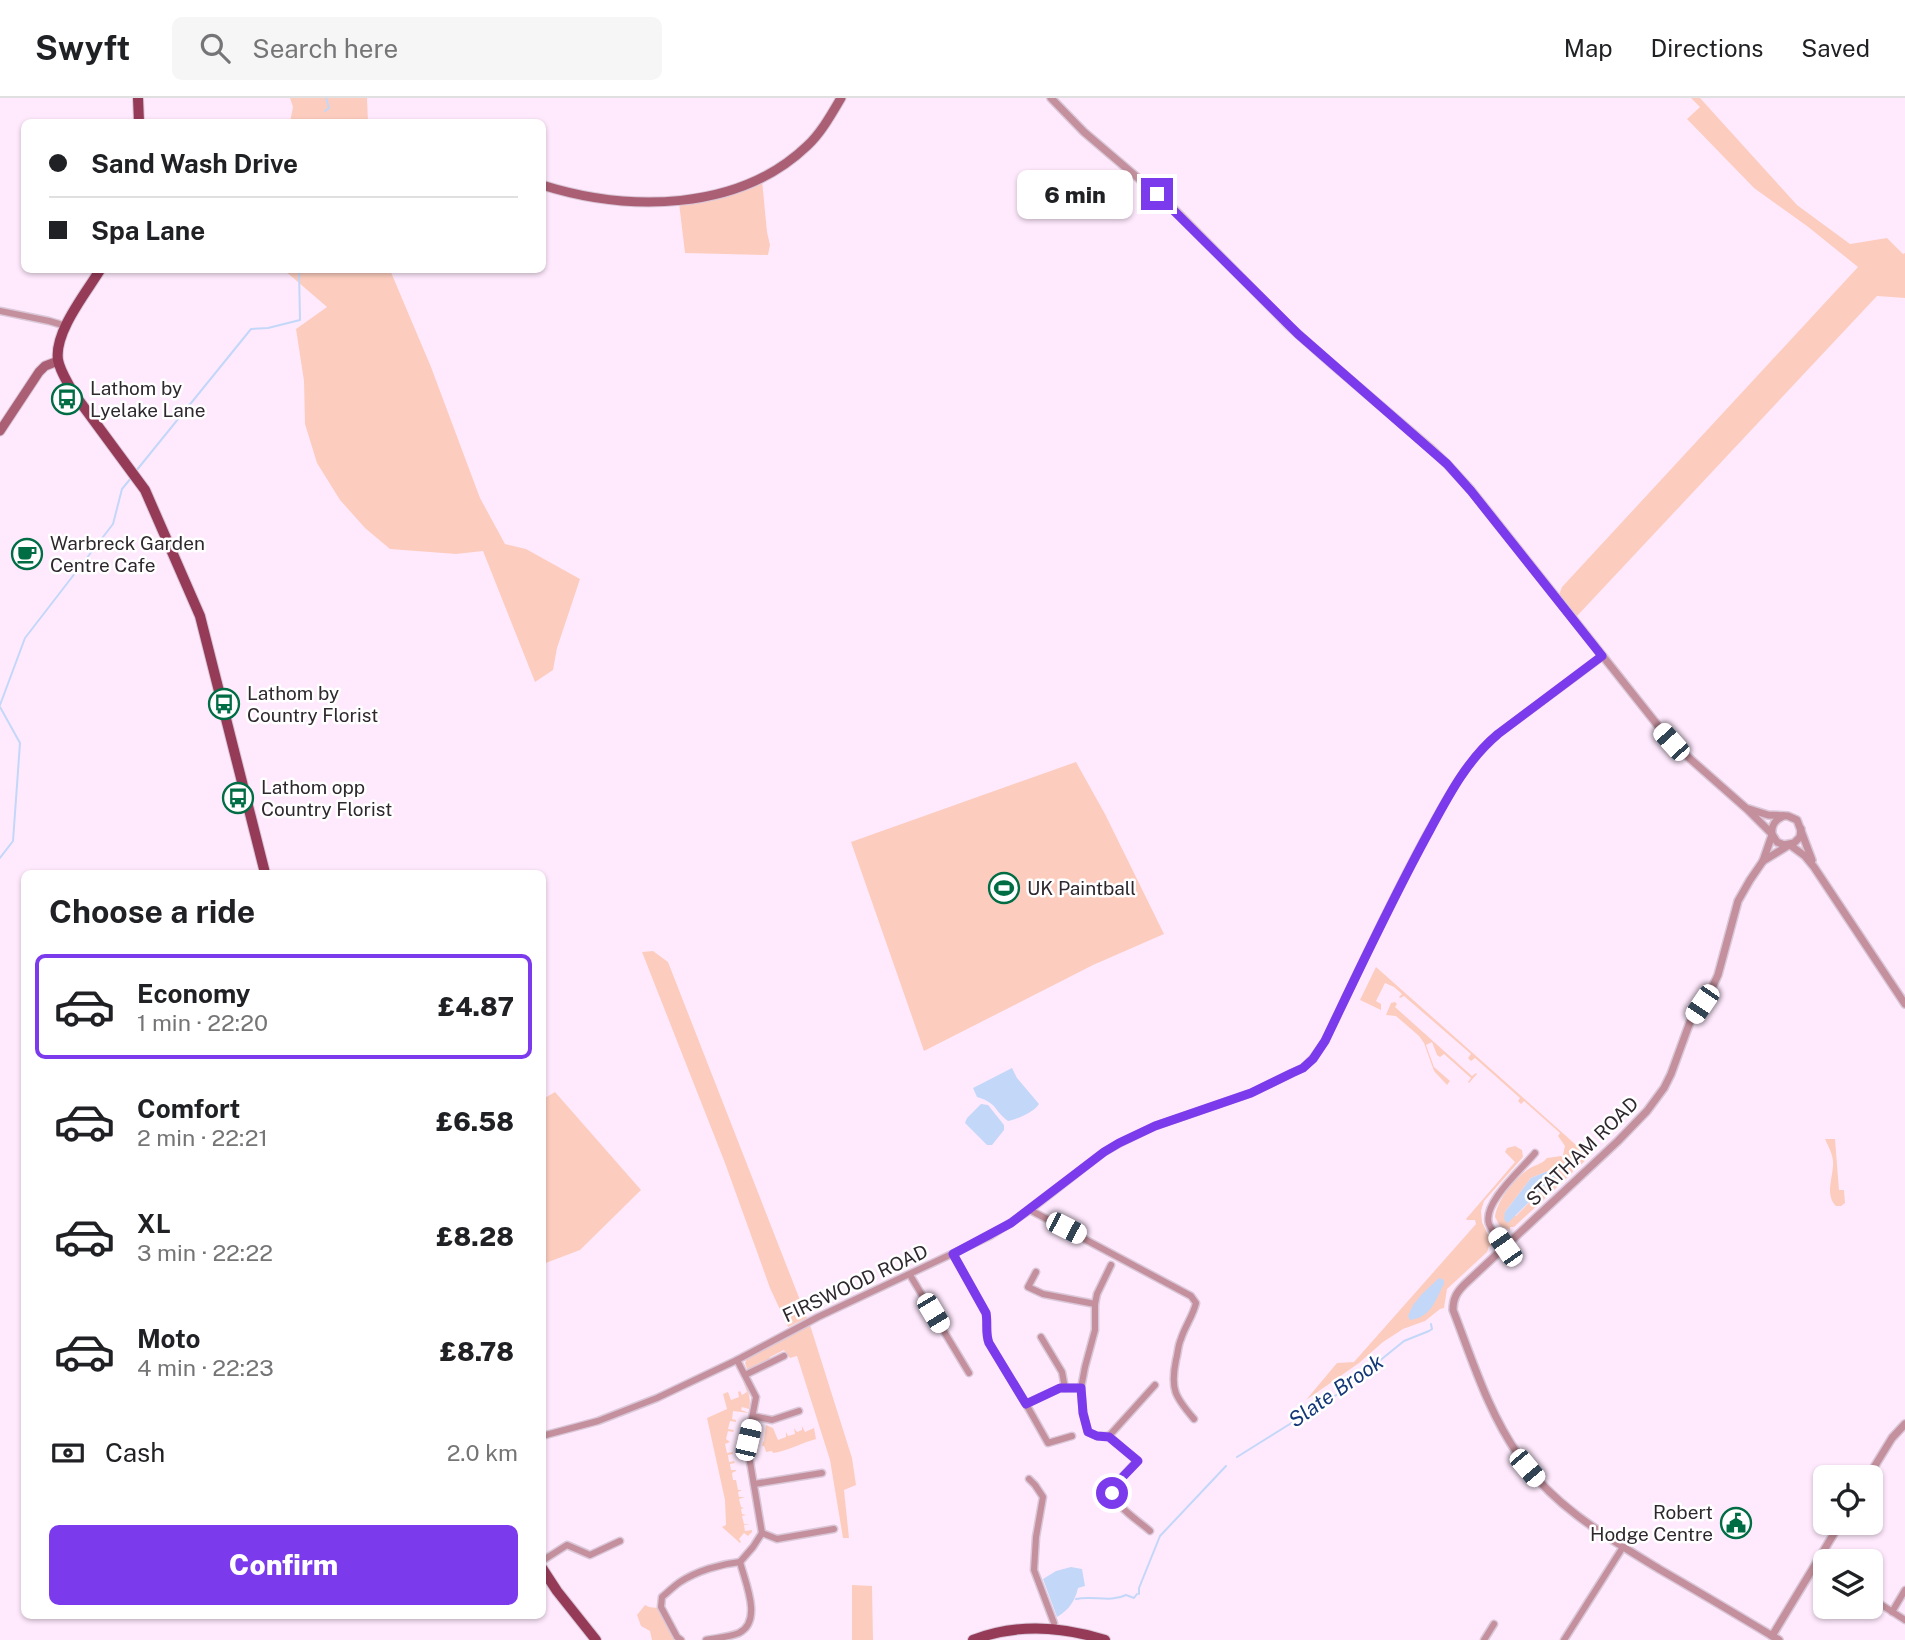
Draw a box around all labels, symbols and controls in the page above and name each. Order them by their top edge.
search box [172,17,662,80]
text: Swyft [35,29,130,67]
icon: search [196,29,234,67]
text: Search here [252,33,398,64]
text: Map [1564,34,1613,62]
text: Directions [1651,34,1763,62]
text: Saved [1801,34,1870,62]
text: Sand Wash Drive [91,148,298,179]
callout: 6 min [1017,170,1132,218]
route end [1141,178,1173,210]
text: 6 min [1044,181,1106,208]
text: Spa Lane [91,215,205,246]
place label: Lathom by Lyelake Lane [90,377,206,421]
bus stop icon: Lathom by Lyelake Lane [50,382,84,416]
place label: Warbreck Garden Centre Cafe [50,532,205,576]
cafe icon: Warbreck Garden Centre Cafe [10,537,44,571]
place label: Lathom by Country Florist [247,682,379,726]
bus stop icon: Lathom by Country Florist [207,687,241,721]
car [1650,719,1693,765]
place label: Lathom opp Country Florist [261,776,393,820]
bus stop icon: Lathom opp Country Florist [221,781,255,815]
sports icon: UK Paintball [987,871,1021,905]
place label: UK Paintball [1027,877,1136,899]
text: Choose a ride [49,893,255,930]
icon: car [53,975,116,1038]
text: Economy [137,978,250,1009]
car [1682,981,1723,1027]
text: £4.87 [438,991,514,1022]
text: 1 min · 22:20 [137,1009,268,1036]
icon: car [53,1090,116,1153]
street label: STATHAM ROAD [1521,1092,1643,1210]
text: Comfort [137,1093,240,1124]
text: £6.58 [436,1106,514,1137]
text: 2 min · 22:21 [137,1124,268,1151]
icon: car [53,1205,116,1268]
text: XL [137,1208,171,1239]
car [1043,1209,1090,1247]
text: £8.28 [436,1221,514,1252]
car [1485,1224,1526,1270]
text: 3 min · 22:22 [137,1239,273,1266]
street label: FIRSWOOD ROAD [779,1240,931,1326]
car [914,1290,953,1336]
icon: car [53,1320,116,1383]
text: Moto [137,1323,200,1354]
text: £8.78 [440,1336,514,1367]
water label: Slate Brook [1283,1348,1388,1432]
text: 4 min · 22:23 [137,1354,274,1381]
car [734,1417,763,1463]
icon: cash [49,1434,87,1472]
text: Cash [105,1437,165,1468]
text: 2.0 km [447,1439,518,1466]
car [1506,1445,1549,1491]
map controls [1813,1465,1883,1619]
button: locate [1813,1465,1883,1535]
route start [1096,1477,1128,1509]
place label: Robert Hodge Centre [1590,1501,1713,1545]
public building icon: Robert Hodge Centre [1719,1506,1753,1540]
button: Confirm [49,1525,518,1605]
button: layers [1813,1549,1883,1619]

